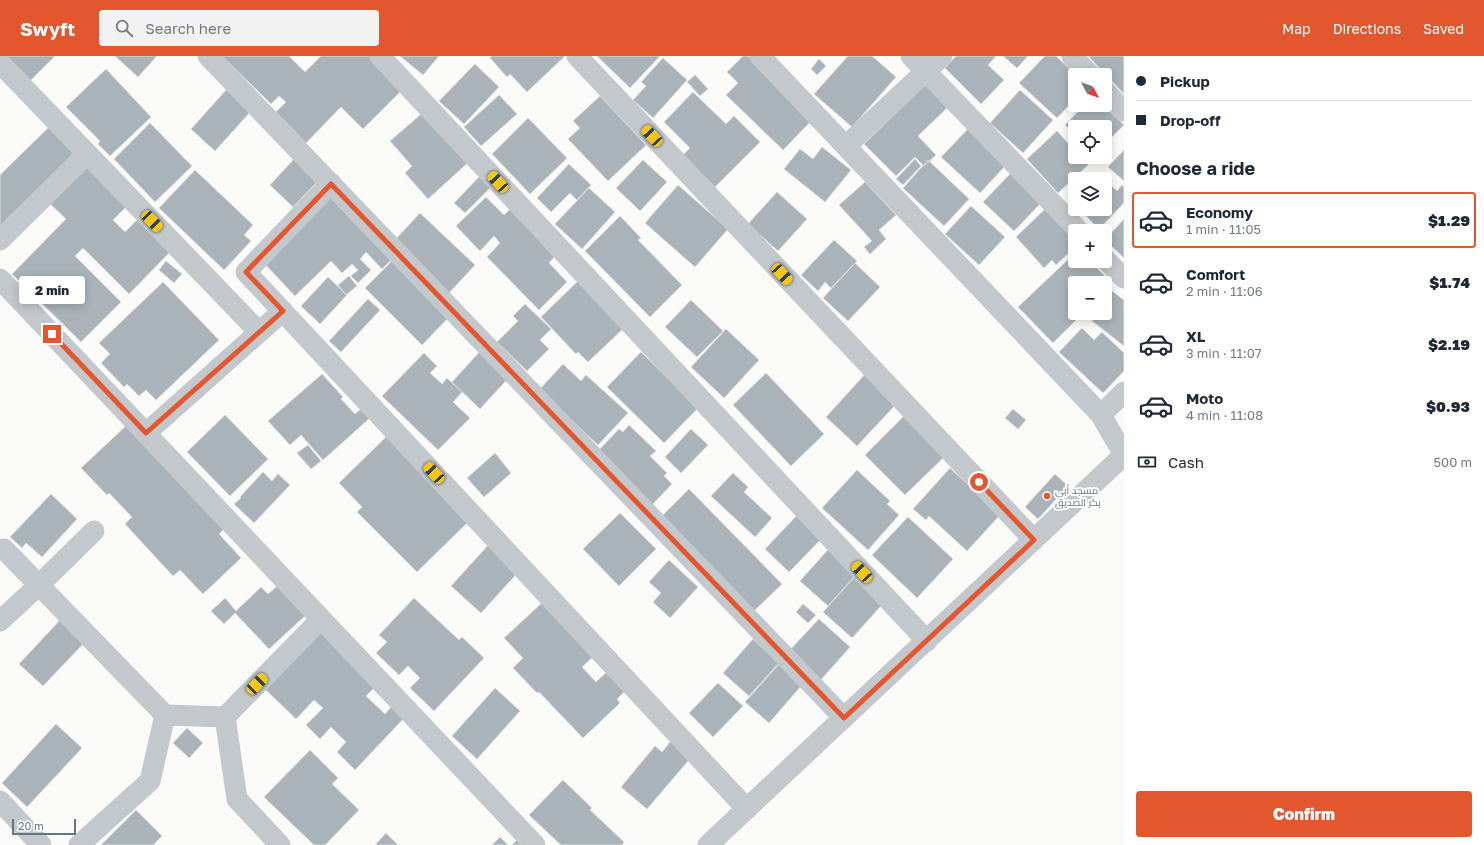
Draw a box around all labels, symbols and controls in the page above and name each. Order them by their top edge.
search box [99,10,379,46]
text: Swyft [20,17,75,40]
icon: search [113,17,135,39]
text: Search here [145,19,231,37]
text: Map [1282,20,1311,37]
text: Directions [1333,20,1401,37]
text: Saved [1423,20,1464,37]
north arrow [1068,68,1112,112]
map controls [1068,68,1112,320]
text: Pickup [1160,72,1210,90]
text: Drop-off [1160,111,1220,129]
button: locate [1068,120,1112,164]
car [639,123,665,149]
text: Choose a ride [1136,157,1255,179]
car [485,169,511,195]
button: layers [1068,172,1112,216]
icon: car [1138,202,1174,238]
text: Economy [1186,203,1253,221]
car [139,208,165,234]
text: $1.29 [1428,211,1470,229]
text: 1 min · 11:05 [1186,221,1261,237]
button: + [1068,224,1112,268]
car [769,261,795,287]
icon: car [1138,264,1174,300]
text: Comfort [1186,265,1245,283]
text: $1.74 [1429,273,1470,291]
callout: 2 min [19,276,85,304]
button: − [1068,276,1112,320]
text: 2 min [35,282,69,298]
text: 2 min · 11:06 [1186,283,1263,299]
route end [43,325,61,343]
icon: car [1138,326,1174,362]
text: XL [1186,327,1205,345]
text: $2.19 [1428,335,1470,353]
text: 3 min · 11:07 [1186,345,1262,361]
icon: car [1138,388,1174,424]
text: Moto [1186,389,1223,407]
text: $0.93 [1426,397,1470,415]
text: 4 min · 11:08 [1186,407,1263,423]
icon: cash [1136,451,1158,473]
text: Cash [1168,453,1204,471]
text: 500 m [1434,454,1472,470]
car [421,460,447,486]
route start [970,473,988,491]
place label: مسجد أبي بكر الصديق [1055,484,1101,509]
marker: مسجد أبي بكر الصديق [1042,491,1052,501]
car [849,559,875,585]
car [244,671,270,697]
button: Confirm [1136,791,1472,837]
scale bar [12,817,76,836]
text: 20 m [18,819,44,832]

